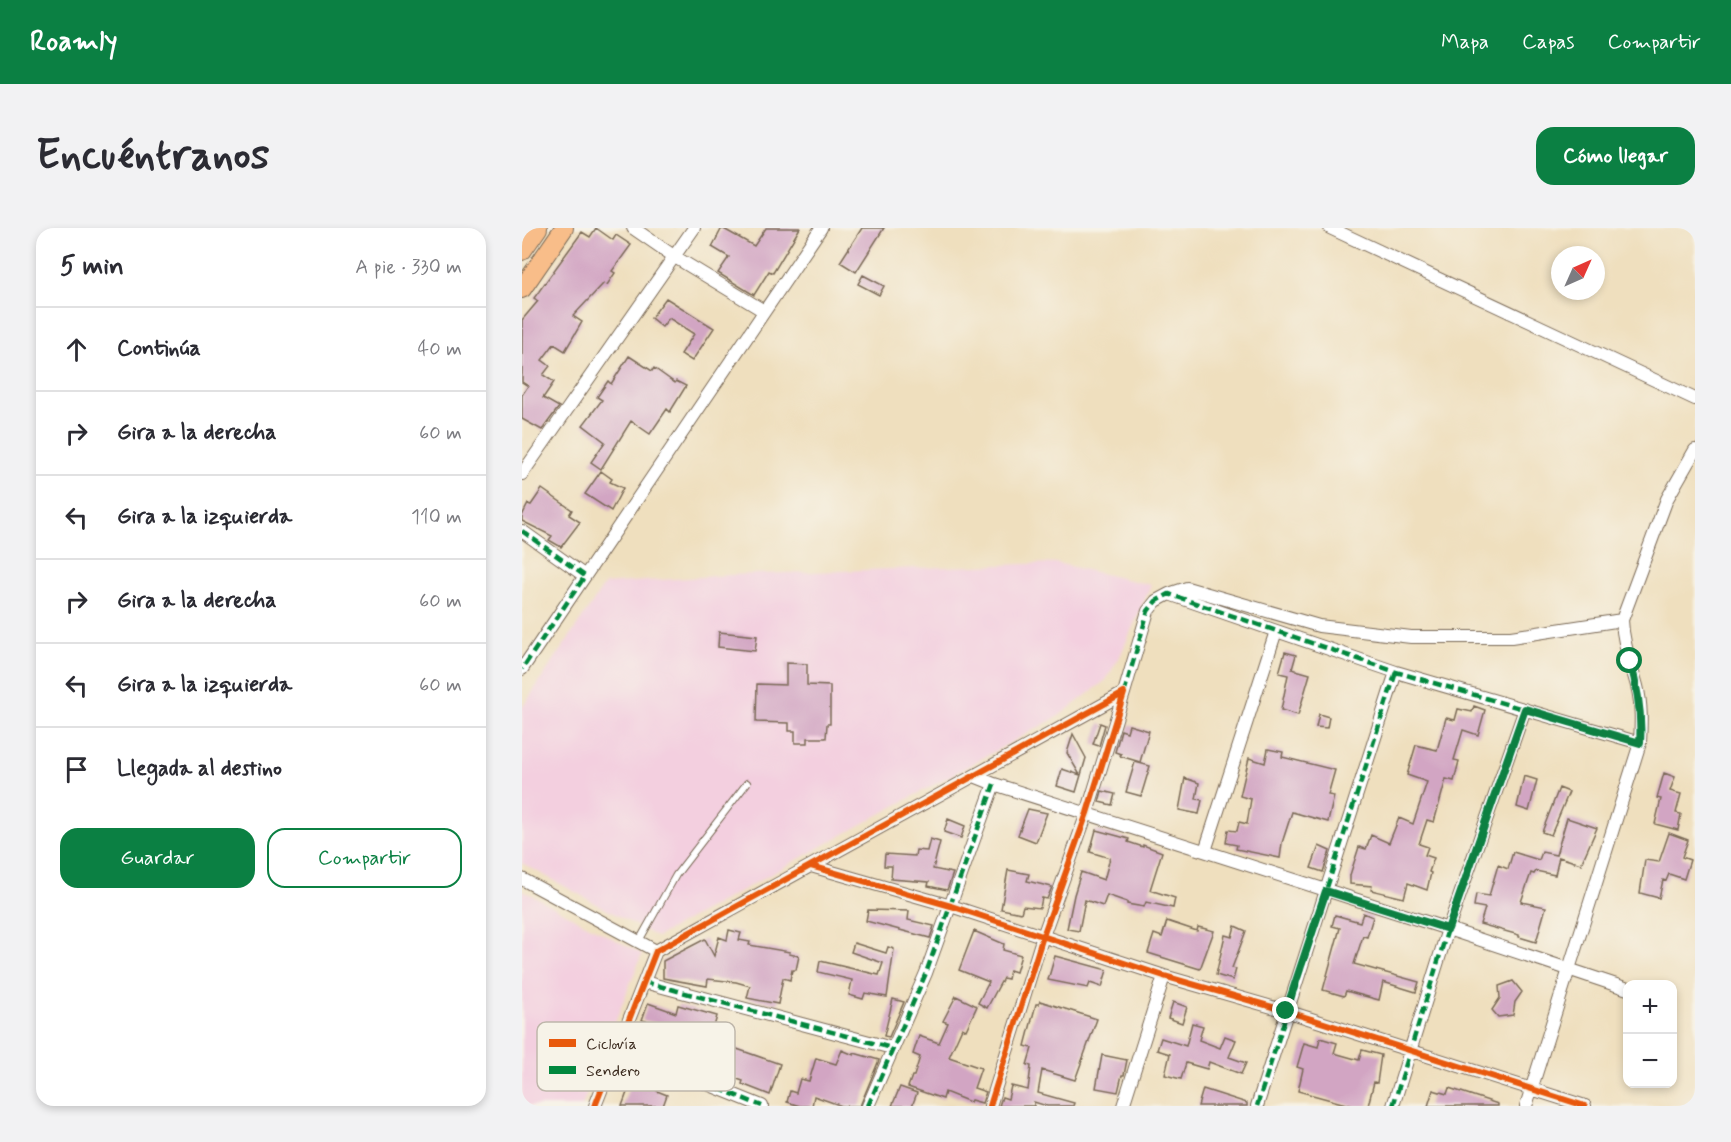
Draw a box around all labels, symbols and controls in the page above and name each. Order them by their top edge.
text: Roamly [30,24,118,61]
text: Mapa [1441,28,1489,56]
text: Capas [1522,28,1575,56]
text: Compartir [1608,28,1701,56]
button: Cómo llegar [1536,127,1695,185]
text: Encuéntranos [36,129,269,184]
north arrow [1551,246,1605,300]
text: 5 min [60,250,124,284]
text: A pie · 330 m [355,254,462,281]
icon: ahead [60,333,93,366]
text: Continúa [117,335,201,363]
text: 40 m [418,336,462,363]
icon: right [60,417,93,450]
text: Gira a la derecha [117,419,277,447]
text: 60 m [419,420,462,447]
icon: left [60,501,93,534]
text: Gira a la izquierda [117,503,292,531]
text: 110 m [411,504,462,531]
icon: right [60,585,93,618]
text: Gira a la derecha [117,587,277,615]
text: 60 m [419,588,462,615]
route start [1616,647,1642,673]
icon: left [60,669,93,702]
text: Gira a la izquierda [117,671,292,699]
text: 60 m [419,672,462,699]
icon: arrive [60,753,93,786]
text: Llegada al destino [117,755,282,783]
button: Guardar [60,828,255,888]
button: Compartir [267,828,462,888]
map controls [1623,980,1677,1088]
button: + [1623,980,1677,1034]
route end [1272,997,1298,1023]
legend [537,1022,735,1091]
text: Ciclovía [586,1034,637,1055]
button: − [1623,1034,1677,1088]
text: Sendero [586,1061,640,1082]

